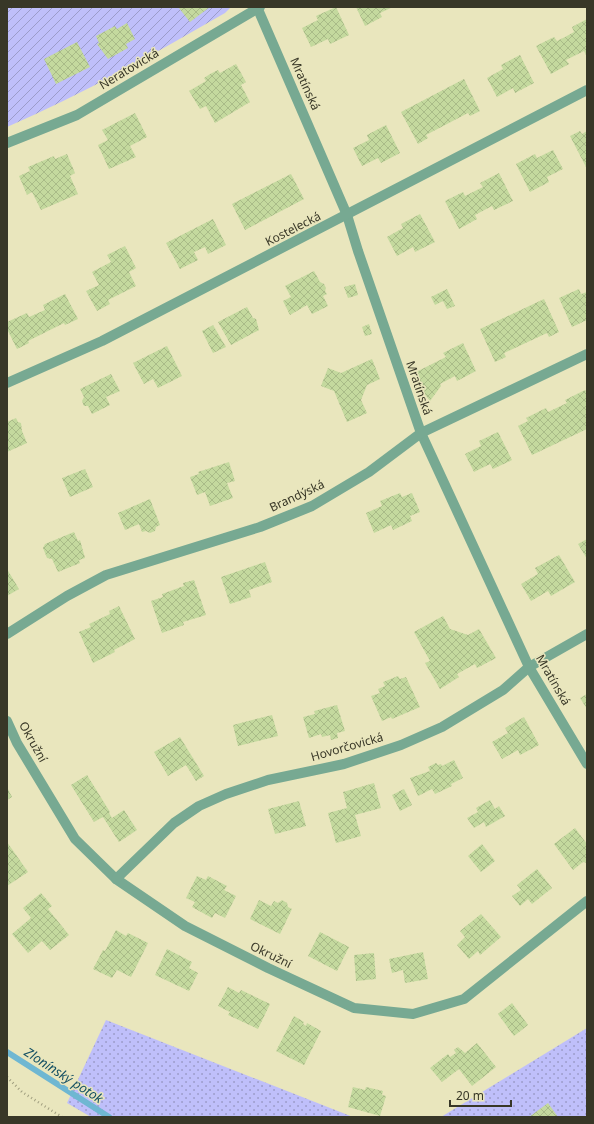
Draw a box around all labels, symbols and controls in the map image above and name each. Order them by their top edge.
street label: Neratovická [96,44,162,93]
street label: Mratínská [286,55,325,113]
street label: Kostelecká [262,207,324,250]
street label: Mratínská [402,359,437,417]
street label: Brandýská [266,475,327,516]
street label: Mratínská [532,651,575,708]
street label: Okružní [15,718,52,766]
street label: Hovorčovická [309,728,385,765]
street label: Okružní [248,937,296,972]
water label: Zlonínský potok [20,1042,107,1107]
scale bar [450,1082,511,1108]
text: 20 m [456,1087,484,1104]

